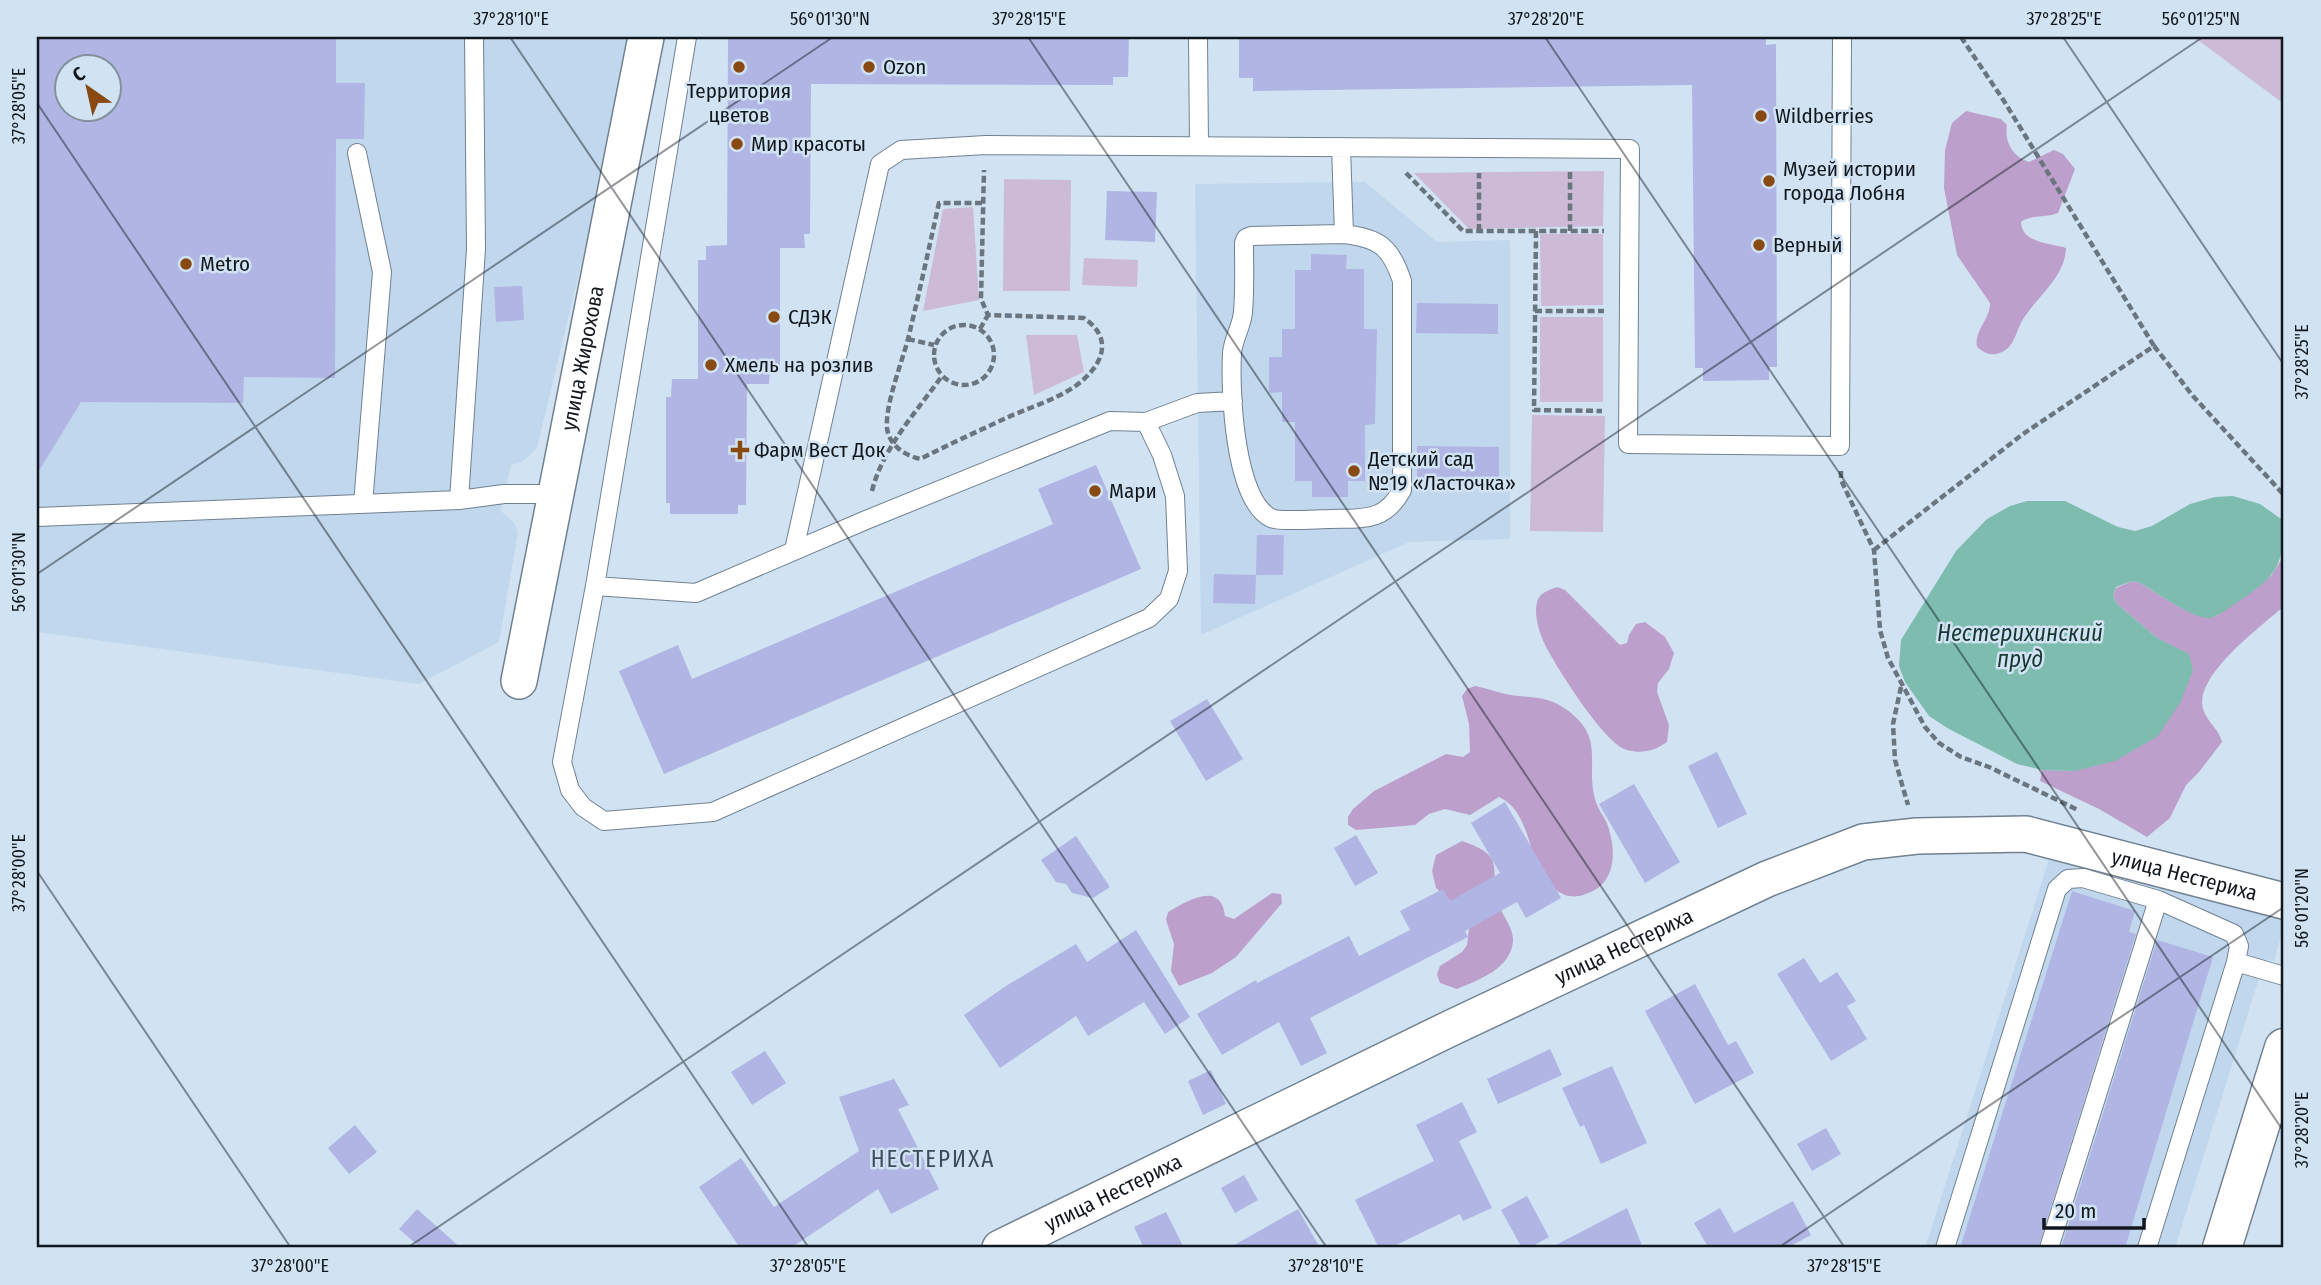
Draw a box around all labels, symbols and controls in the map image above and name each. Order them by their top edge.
text: 37°28'10"E [473,8,549,30]
text: 56°01'30"N [790,8,870,30]
text: 37°28'15"E [992,8,1066,30]
text: 37°28'20"E [1508,8,1584,30]
text: 37°28'25"E [2026,8,2102,30]
text: 56°01'25"N [2162,8,2240,30]
north arrow [52,52,122,122]
place label: Ozon [883,54,926,80]
marker: Территория цветов [731,59,747,75]
marker: Ozon [861,59,877,75]
text: С [68,62,89,87]
text: 37°28'05"E [8,68,30,144]
place label: Территория цветов [687,78,791,128]
place label: Wildberries [1775,103,1874,129]
marker: Wildberries [1753,108,1769,124]
place label: Мир красоты [751,131,866,157]
marker: Мир красоты [729,136,745,152]
place label: Музей истории города Лобня [1783,156,1916,206]
marker: Музей истории города Лобня [1761,173,1777,189]
place label: Верный [1773,232,1842,258]
marker: Верный [1751,237,1767,253]
place label: Metro [200,251,250,277]
marker: Metro [178,256,194,272]
street label: улица Жирохова [556,283,610,433]
place label: СДЭК [788,304,832,330]
marker: СДЭК [766,309,782,325]
text: 37°28'25"E [2291,324,2313,400]
place label: Хмель на розлив [725,352,874,378]
marker: Хмель на розлив [703,357,719,373]
place label: Фарм Вест Док [754,437,885,463]
marker: Фарм Вест Док [732,442,748,458]
place label: Детский сад №19 «Ласточка» [1367,446,1516,496]
marker: Детский сад №19 «Ласточка» [1346,463,1362,479]
place label: Мари [1109,478,1157,504]
marker: Мари [1087,483,1103,499]
text: 56°01'30"N [8,532,30,612]
water label: Нестерихинский пруд [1937,619,2103,673]
text: 37°28'00"E [8,834,30,912]
street label: улица Нестериха [2109,844,2260,907]
text: 56°01'20"N [2291,868,2313,948]
street label: улица Нестериха [1551,903,1697,990]
text: 37°28'20"E [2291,1092,2313,1168]
district label: НЕСТЕРИХА [871,1145,995,1173]
street label: улица Нестериха [1040,1148,1186,1237]
scale bar [2044,1187,2144,1231]
text: 20 m [2055,1198,2096,1224]
text: 37°28'00"E [251,1255,329,1277]
text: 37°28'05"E [770,1255,846,1277]
text: 37°28'10"E [1288,1255,1364,1277]
text: 37°28'15"E [1807,1255,1881,1277]

